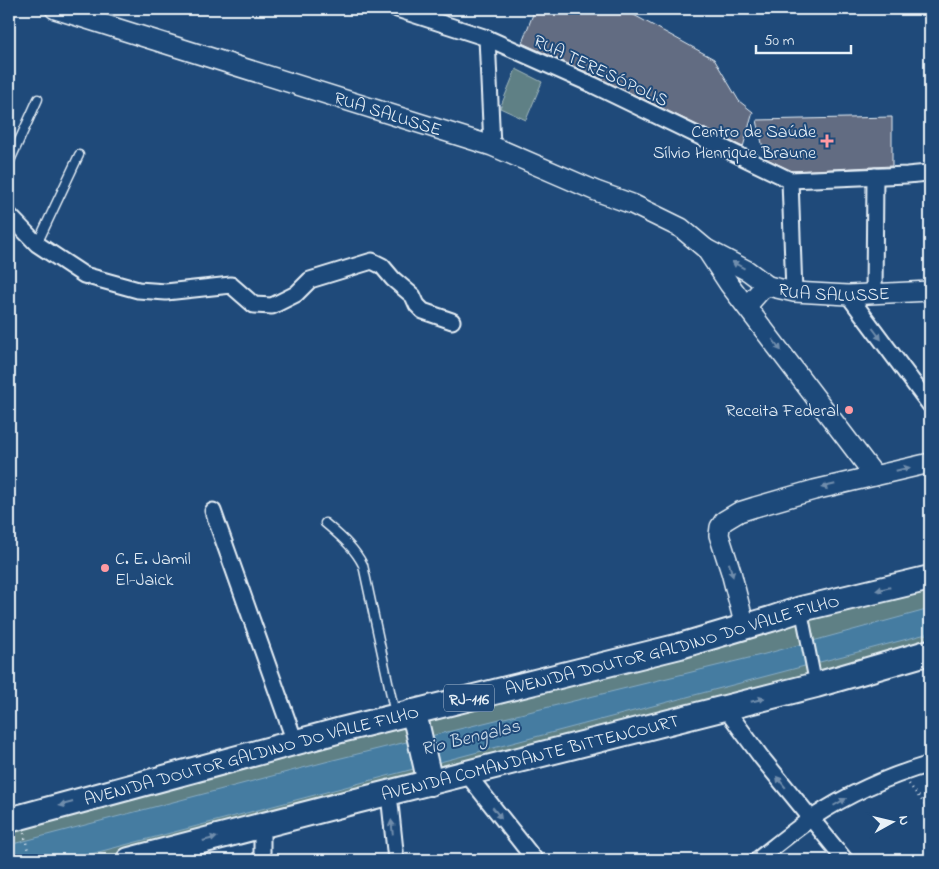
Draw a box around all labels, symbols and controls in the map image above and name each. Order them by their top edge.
scale bar [756,22,852,54]
street label: RUA TERESÓPOLIS [529,29,672,114]
text: 50 m [764,30,795,52]
street label: RUA SALUSSE [330,86,445,144]
place label: Centro de Saúde Sílvio Henrique Braune [653,120,817,167]
marker: Centro de Saúde Sílvio Henrique Braune [820,134,834,148]
one-way arrow [732,261,745,270]
street label: RUA SALUSSE [775,278,891,310]
one-way arrow [872,327,883,340]
one-way arrow [771,338,782,351]
place label: Receita Federal [725,399,839,425]
marker: Receita Federal [843,404,855,416]
one-way arrow [895,465,910,473]
one-way arrow [820,482,835,490]
place label: C. E. Jamil El-Jaick [115,547,191,594]
marker: C. E. Jamil El-Jaick [99,562,111,574]
one-way arrow [727,562,735,577]
one-way arrow [875,585,890,593]
street label: AVENIDA DOUTOR GALDINO DO VALLE FILHO [503,589,842,704]
road number: RJ-116 [444,684,494,711]
one-way arrow [750,696,765,704]
street label: AVENIDA DOUTOR GALDINO DO VALLE FILHO [82,700,422,814]
street label: AVENIDA COMANDANTE BITTENCOURT [379,709,682,809]
water label: Rio Bengalas [418,713,524,765]
one-way arrow [776,776,787,789]
north arrow [866,796,916,846]
one-way arrow [832,798,847,806]
one-way arrow [58,801,73,809]
one-way arrow [491,806,502,819]
text: N [892,814,914,827]
one-way arrow [388,819,396,835]
one-way arrow [203,835,218,843]

